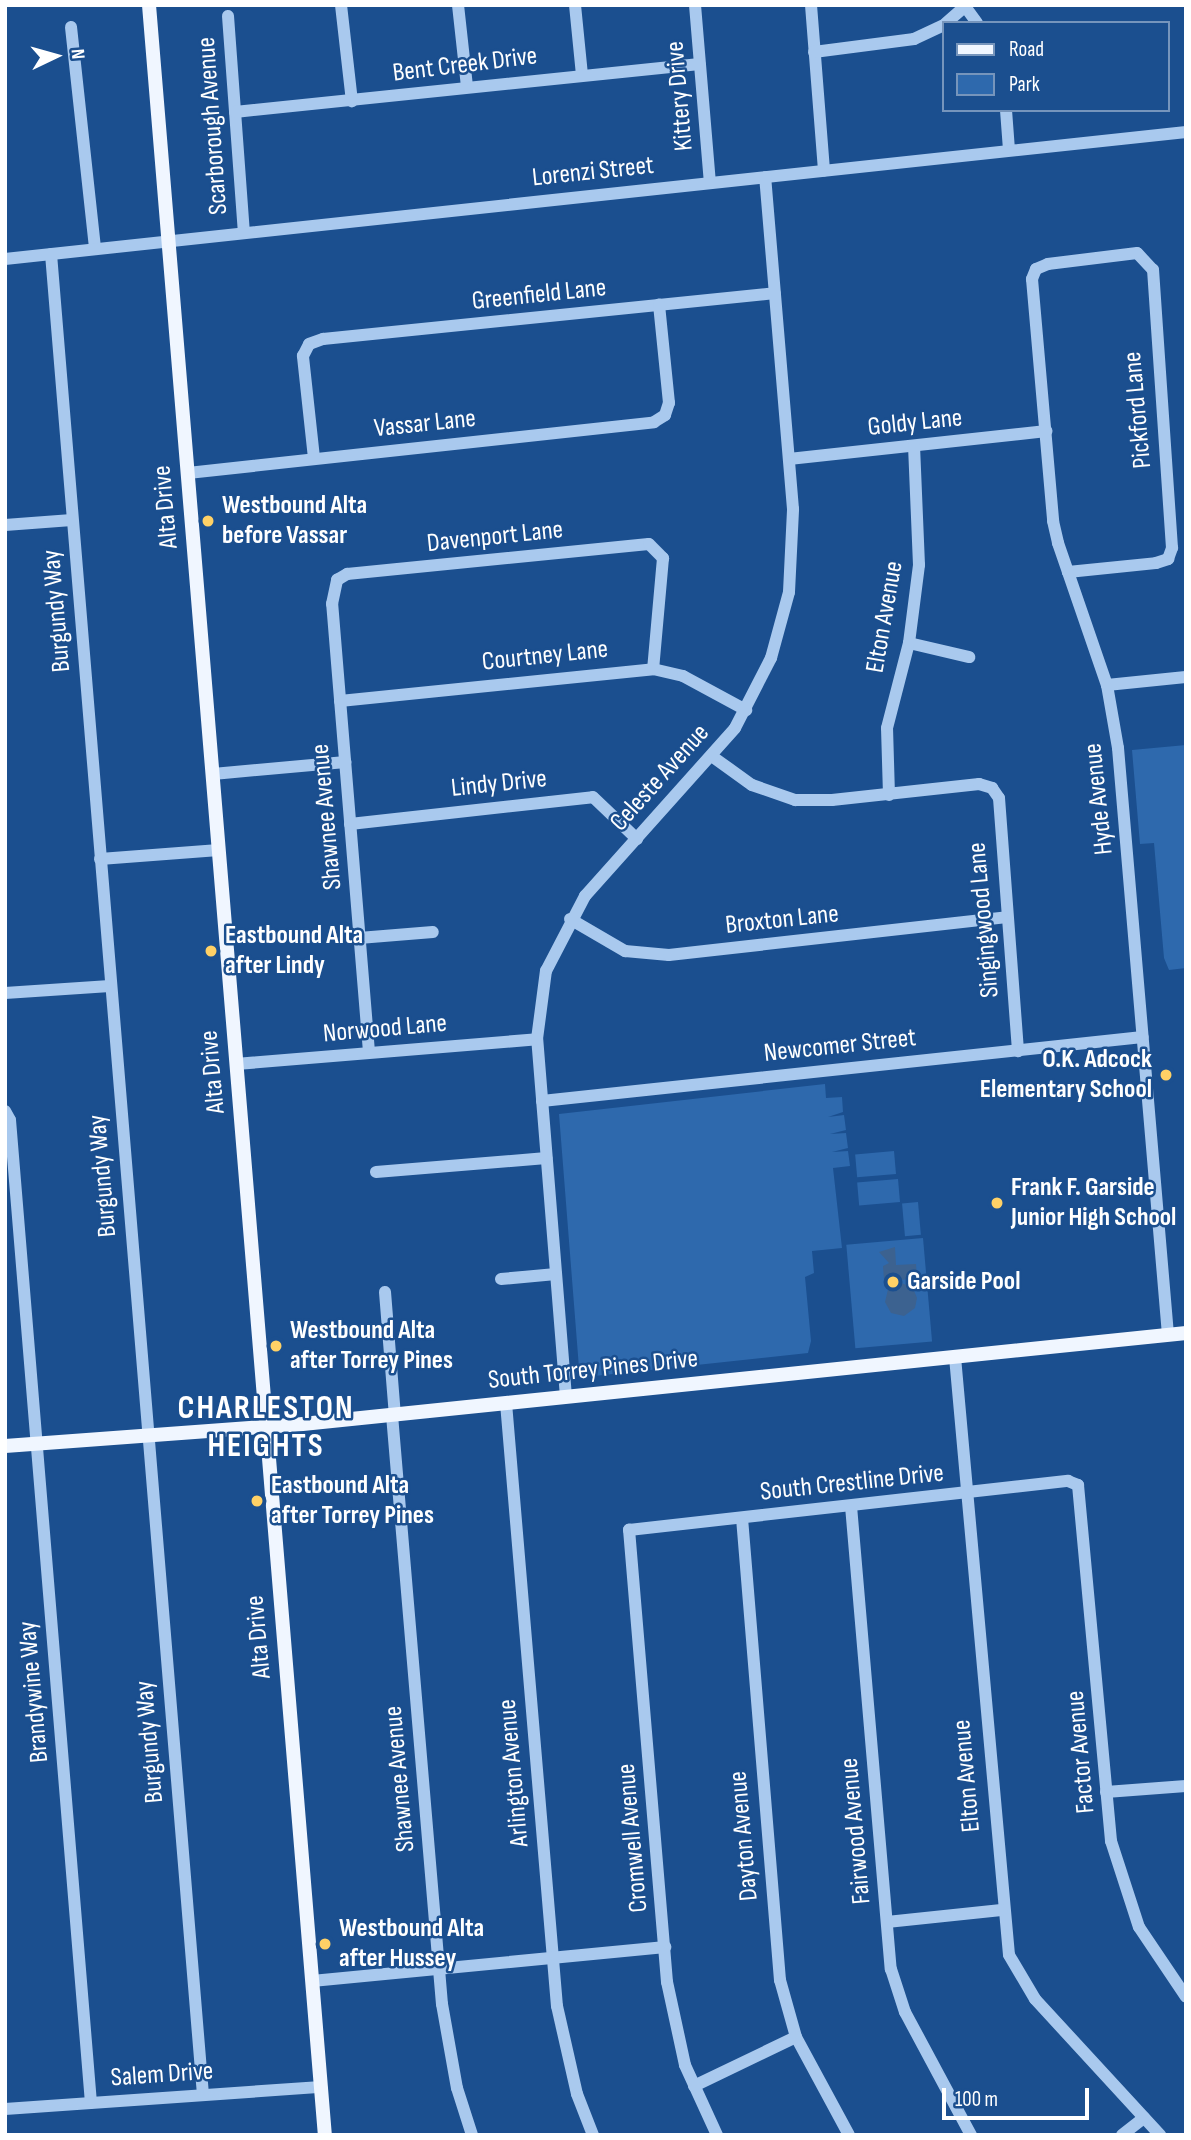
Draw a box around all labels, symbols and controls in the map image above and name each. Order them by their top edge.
north arrow [21,21,91,91]
legend [942,21,1170,112]
street label: Scarborough Avenue [191,36,235,216]
text: Road [1009,37,1044,62]
street label: Kittery Drive [660,40,700,152]
street label: Bent Creek Drive [391,41,539,89]
text: N [66,48,89,60]
text: Park [1009,72,1040,97]
street label: Lorenzi Street [531,150,655,194]
street label: Greenfield Lane [470,272,608,318]
street label: Pickford Lane [1117,350,1159,470]
street label: Vassar Lane [373,403,477,445]
street label: Goldy Lane [866,403,964,443]
street label: Alta Drive [147,464,185,550]
place label: Westbound Alta before Vassar [222,490,367,552]
marker: Westbound Alta before Vassar [200,513,216,529]
street label: Davenport Lane [426,514,564,560]
street label: Burgundy Way [36,549,78,673]
street label: Elton Avenue [860,559,910,675]
street label: Courtney Lane [480,634,610,678]
street label: Celeste Avenue [604,718,716,838]
street label: Hyde Avenue [1078,742,1120,856]
street label: Shawnee Avenue [305,743,349,891]
street label: Lindy Drive [450,763,548,805]
street label: Singingwood Lane [962,841,1006,999]
street label: Broxton Lane [724,899,840,941]
place label: Eastbound Alta after Lindy [225,920,363,982]
marker: Eastbound Alta after Lindy [203,943,219,959]
street label: Norwood Lane [322,1008,448,1050]
street label: Newcomer Street [762,1022,918,1070]
street label: Alta Drive [194,1029,232,1115]
place label: O.K. Adcock Elementary School [980,1044,1152,1106]
marker: O.K. Adcock Elementary School [1158,1067,1174,1083]
street label: Burgundy Way [82,1114,124,1238]
place label: Frank F. Garside Junior High School [1011,1172,1176,1234]
marker: Frank F. Garside Junior High School [989,1195,1005,1211]
place label: Garside Pool [907,1266,1020,1298]
marker: Garside Pool [885,1274,901,1290]
place label: Westbound Alta after Torrey Pines [290,1315,453,1376]
marker: Westbound Alta after Torrey Pines [268,1338,284,1354]
street label: South Torrey Pines Drive [487,1343,699,1397]
district label: CHARLESTON HEIGHTS [179,1389,353,1467]
street label: South Crestline Drive [759,1458,945,1508]
place label: Eastbound Alta after Torrey Pines [271,1470,434,1532]
marker: Eastbound Alta after Torrey Pines [249,1493,265,1509]
street label: Alta Drive [240,1594,278,1680]
street label: Brandywine Way [12,1620,56,1764]
street label: Burgundy Way [129,1680,171,1804]
street label: Factor Avenue [1060,1689,1102,1815]
street label: Arlington Avenue [492,1698,536,1848]
street label: Shawnee Avenue [378,1705,422,1853]
street label: Elton Avenue [947,1718,987,1834]
street label: Fairwood Avenue [834,1757,878,1905]
street label: Cromwell Avenue [611,1762,655,1914]
street label: Dayton Avenue [723,1770,765,1902]
place label: Westbound Alta after Hussey [339,1913,484,1974]
marker: Westbound Alta after Hussey [317,1936,333,1952]
street label: Salem Drive [110,2056,214,2094]
scale bar [946,2074,1093,2118]
text: 100 m [955,2087,998,2112]

